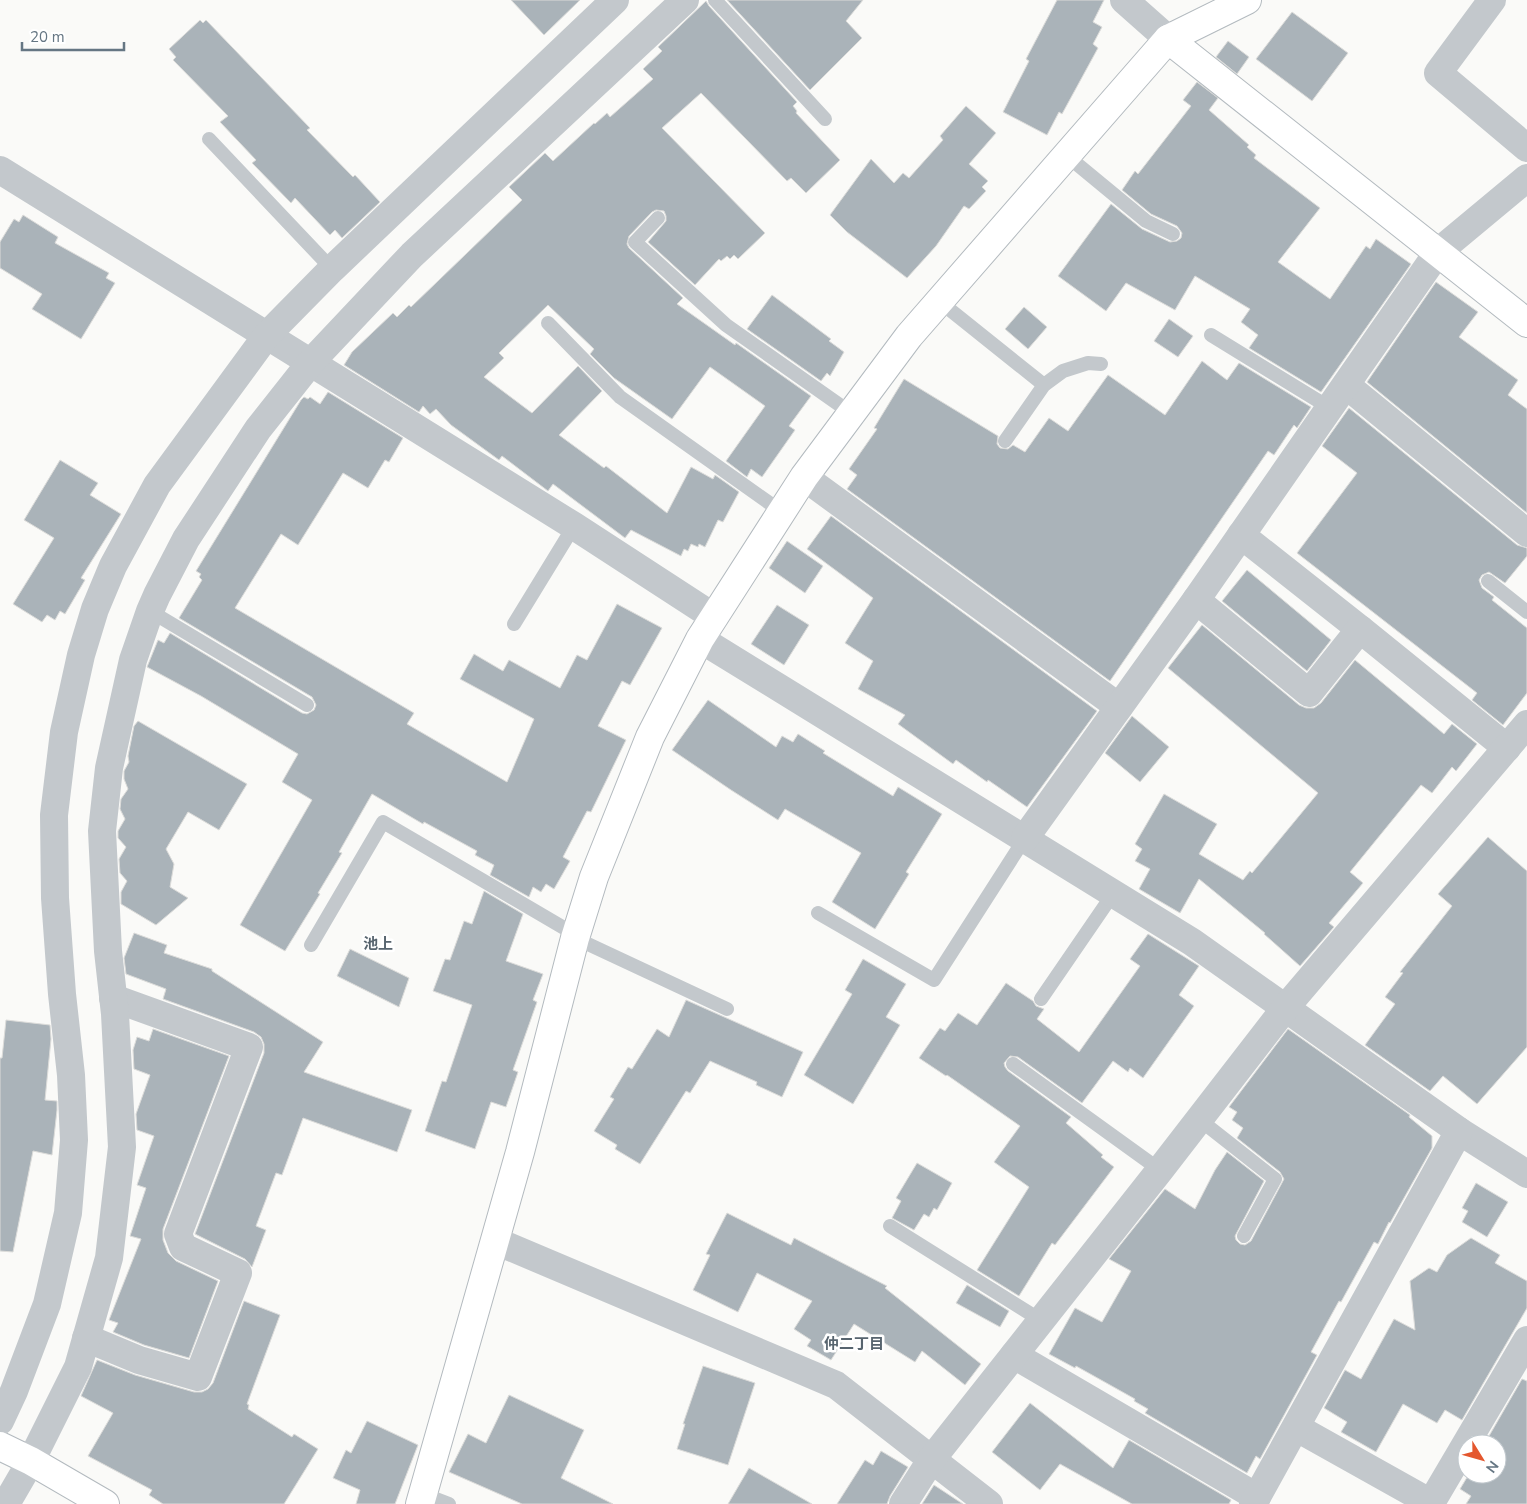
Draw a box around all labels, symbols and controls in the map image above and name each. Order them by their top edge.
scale bar [22,20,125,52]
text: 20 m [30,27,65,47]
district label: 池上 [363,934,393,954]
district label: 仲二丁目 [824,1334,884,1354]
north arrow [1457,1434,1507,1484]
text: N [1481,1457,1503,1476]

